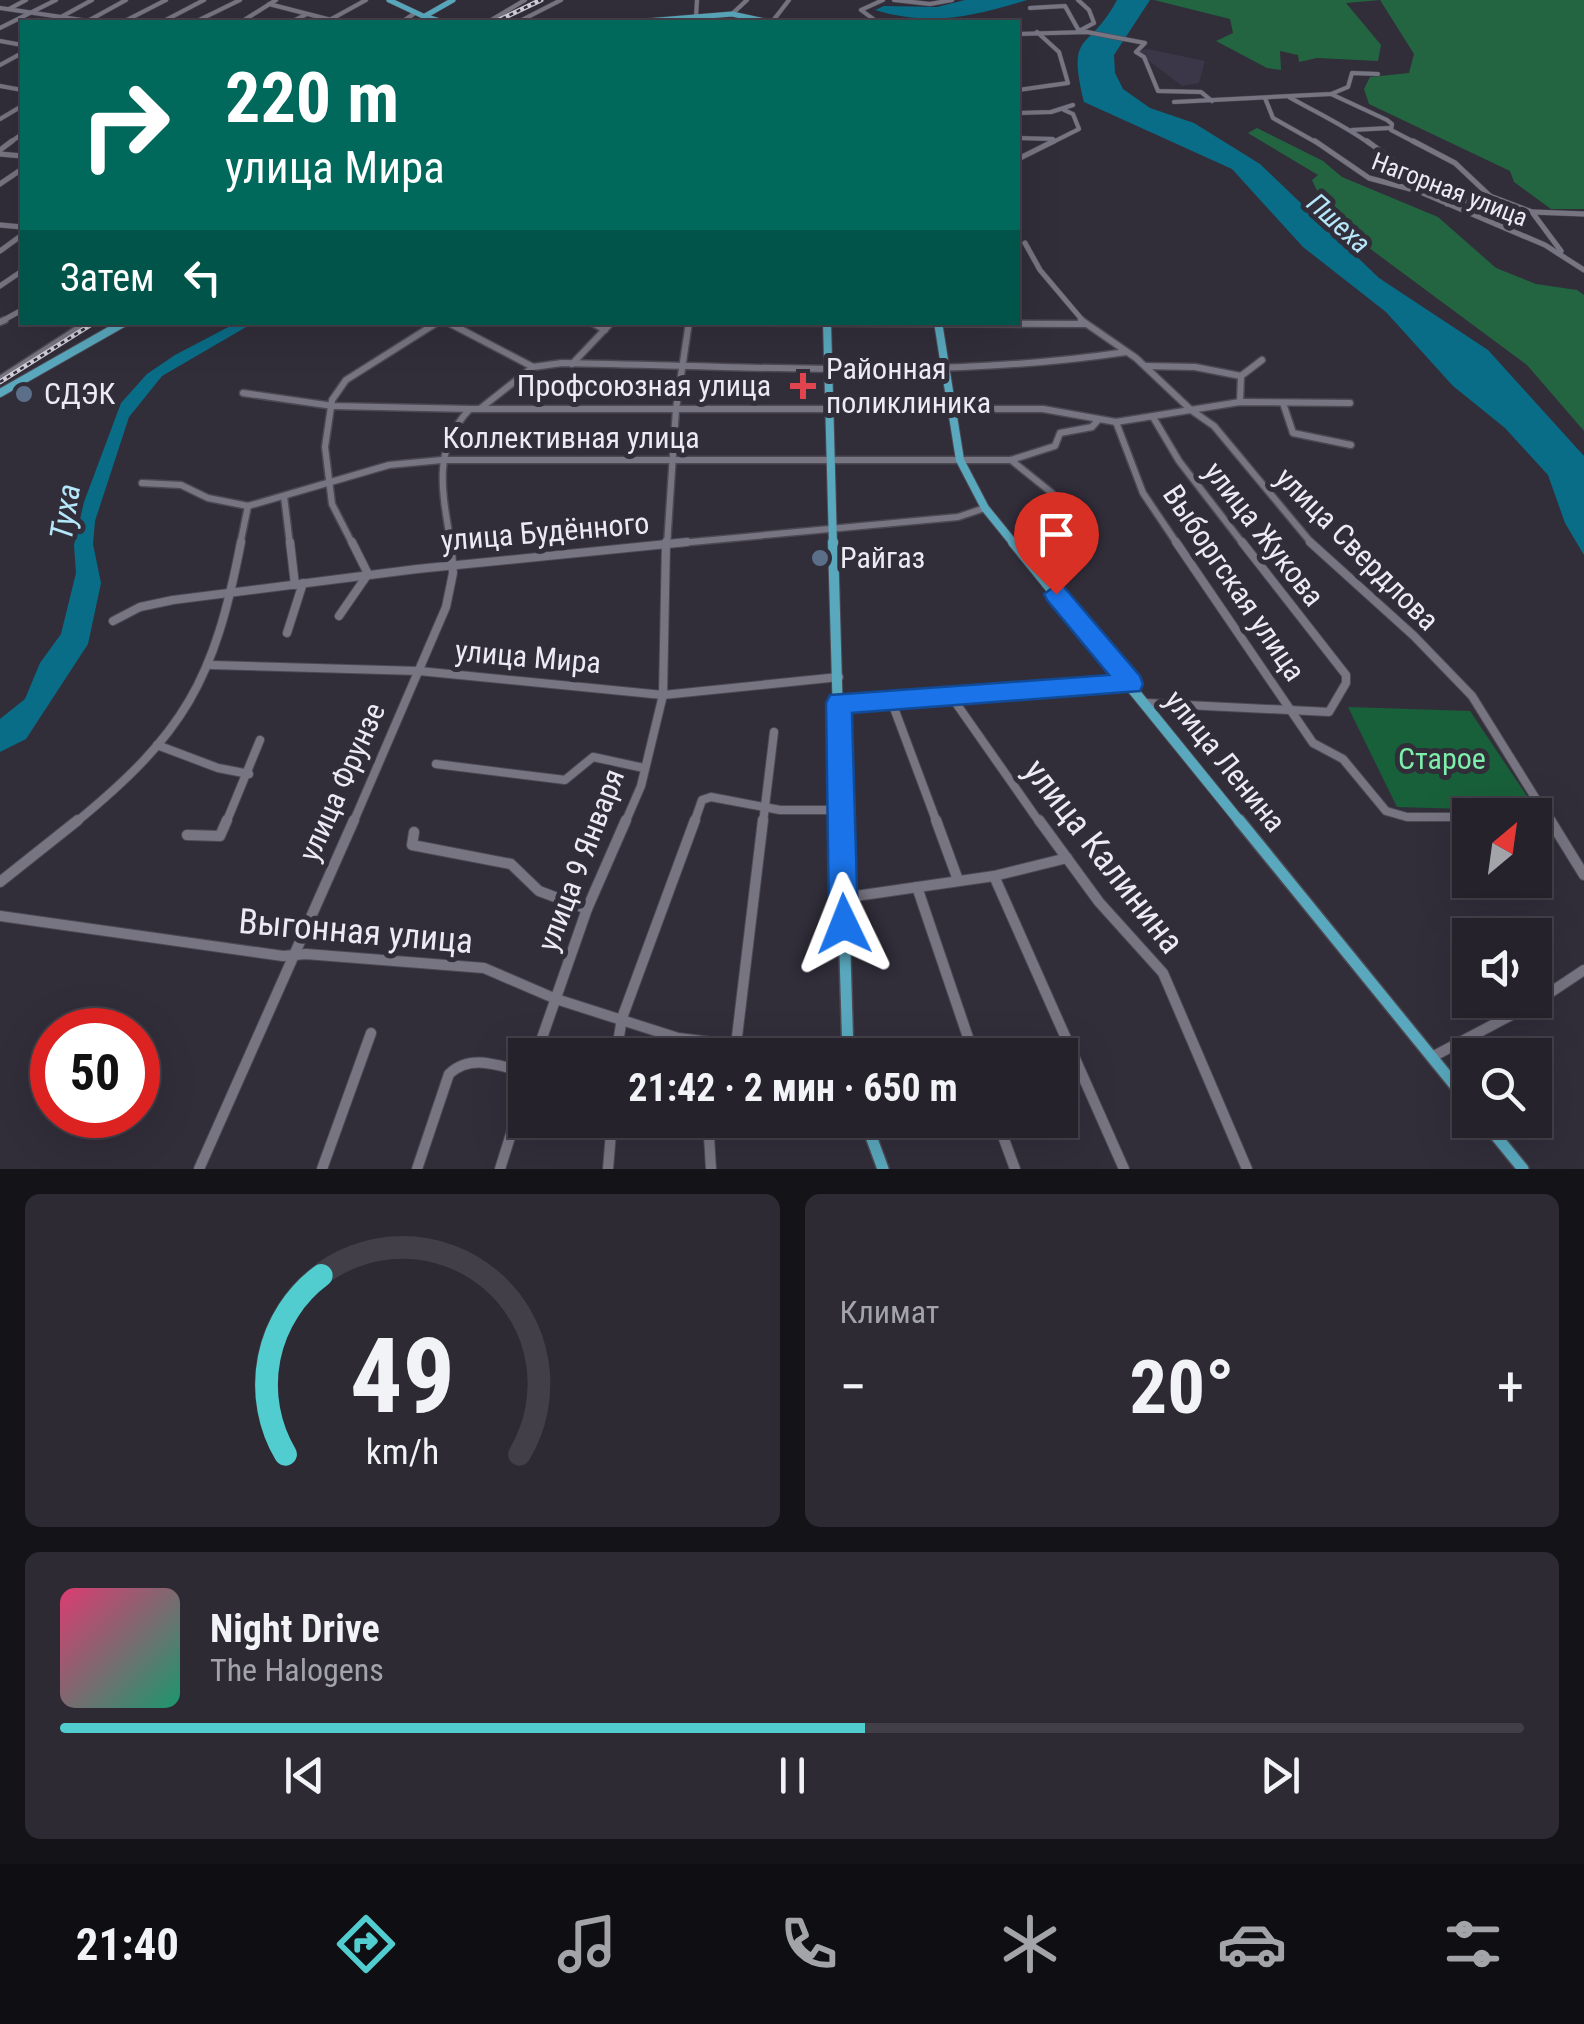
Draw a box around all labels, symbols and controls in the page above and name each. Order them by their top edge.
text: 220 m [225,57,399,139]
icon: right [60,60,190,190]
text: улица Мира [225,141,445,194]
street label: Нагорная улица [1368,146,1532,232]
water label: Пшеха [1300,186,1377,260]
icon: left [175,250,230,305]
text: Затем [60,256,155,300]
place label: Районная поликлиника [826,351,991,420]
street label: Профсоюзная улица [517,368,771,403]
marker: Районная поликлиника [790,373,816,399]
place label: СДЭК [44,376,116,411]
marker: СДЭК [13,383,35,405]
street label: Коллективная улица [442,420,700,455]
street label: улица Жукова [1197,454,1332,613]
street label: улица Свердлова [1269,460,1446,637]
street label: Выборгская улица [1156,478,1313,687]
water label: Туха [42,481,88,543]
pin [1014,492,1099,595]
street label: улица Будённого [439,505,651,558]
icon: arrive [1029,507,1084,562]
place label: Райгаз [840,540,925,575]
marker: Райгаз [809,547,831,569]
street label: улица Мира [454,633,603,680]
street label: улица Ленина [1158,683,1293,839]
street label: улица Фрунзе [291,697,392,866]
park label: Старое [1398,741,1486,776]
street label: улица Калинина [1015,751,1192,962]
street label: улица 9 Января [530,764,631,956]
north arrow [1452,798,1552,898]
map controls [1452,798,1552,1138]
position arrow [792,872,896,976]
street label: Выгонная улица [237,901,475,962]
button: sound [1452,918,1552,1018]
speed limit sign: 50 [30,1008,160,1138]
button: search [1452,1038,1552,1138]
text: 21:42 · 2 мин · 650 m [628,1066,958,1110]
text: Климат [840,1293,939,1331]
text: 49 [350,1316,455,1437]
text: 20° [1129,1343,1234,1431]
text: − [840,1355,867,1419]
text: + [1497,1355,1524,1419]
text: km/h [365,1431,439,1473]
text: Night Drive [210,1607,380,1651]
text: The Halogens [210,1651,384,1689]
icon: previous [277,1748,332,1803]
icon: pause [765,1748,820,1803]
icon: next [1253,1748,1308,1803]
icon: directions [331,1909,401,1979]
icon: music [552,1909,622,1979]
icon: phone [774,1909,844,1979]
icon: climate [995,1909,1065,1979]
icon: car [1217,1909,1287,1979]
icon: filters [1438,1909,1508,1979]
text: 21:40 [76,1918,179,1971]

